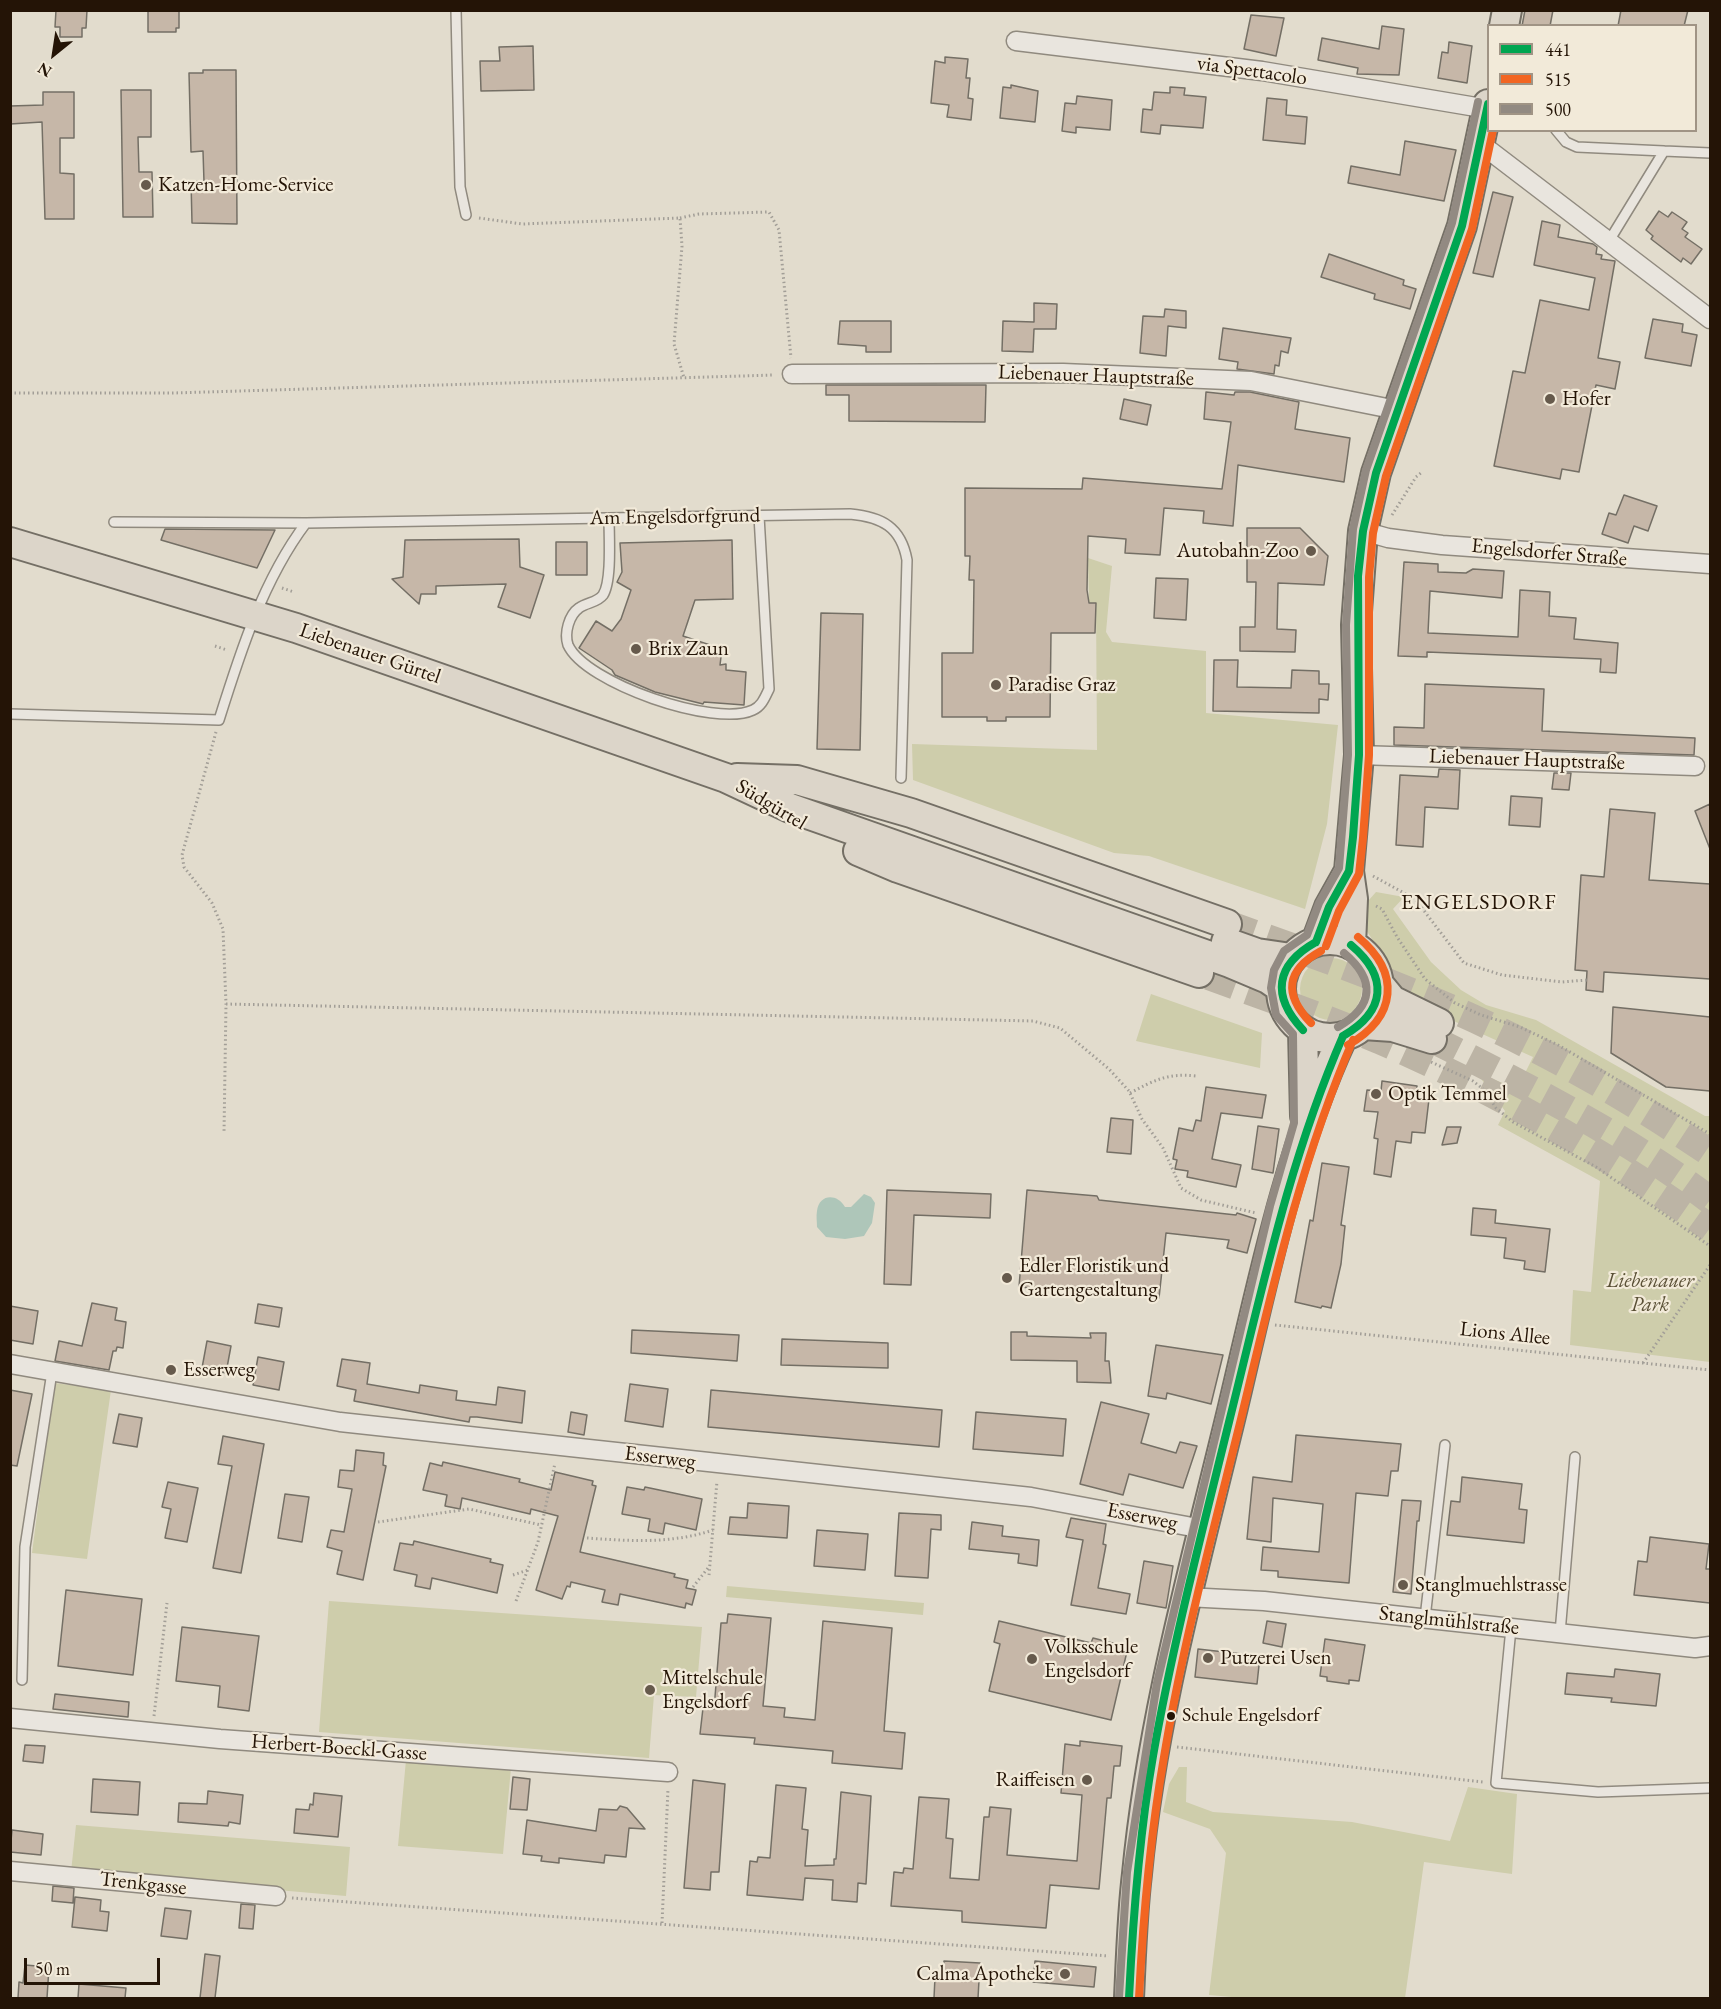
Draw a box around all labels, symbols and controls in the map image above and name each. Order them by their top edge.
north arrow [24,24,84,84]
legend [1487,24,1697,132]
text: 441 [1545,38,1571,61]
street label: via Spettacolo [1195,51,1309,91]
text: N [34,58,56,82]
text: 515 [1545,68,1571,91]
text: 500 [1545,98,1571,121]
place label: Katzen-Home-Service [158,172,334,198]
marker: Katzen-Home-Service [139,178,153,192]
street label: Liebenauer Hauptstraße [998,360,1194,392]
place label: Hofer [1562,386,1611,412]
marker: Hofer [1543,392,1557,406]
street label: Am Engelsdorfgrund [589,503,761,531]
street label: Engelsdorfer Straße [1470,534,1628,572]
place label: Autobahn-Zoo [1177,538,1299,564]
marker: Autobahn-Zoo [1304,544,1318,558]
street label: Liebenauer Gürtel [296,618,444,690]
place label: Brix Zaun [648,636,729,662]
marker: Brix Zaun [629,642,643,656]
place label: Paradise Graz [1008,672,1115,698]
marker: Paradise Graz [989,678,1003,692]
street label: Liebenauer Hauptstraße [1429,744,1625,776]
street label: Südgürtel [731,774,811,836]
district label: ENGELSDORF [1401,890,1557,916]
place label: Optik Temmel [1388,1081,1507,1107]
marker: Optik Temmel [1369,1087,1383,1101]
place label: Edler Floristik und Gartengestaltung [1019,1253,1169,1303]
park label: Liebenauer Park [1606,1268,1694,1318]
marker: Edler Floristik und Gartengestaltung [1000,1271,1014,1285]
street label: Lions Allee [1459,1317,1551,1351]
place label: Esserweg [183,1357,255,1383]
marker: Esserweg [164,1363,178,1377]
street label: Esserweg [623,1441,697,1475]
street label: Esserweg [1104,1498,1180,1536]
place label: Stanglmuehlstrasse [1415,1572,1567,1598]
marker: Stanglmuehlstrasse [1396,1578,1410,1592]
street label: Stanglmühlstraße [1378,1601,1520,1641]
place label: Volksschule Engelsdorf [1044,1634,1138,1684]
place label: Putzerei Usen [1220,1645,1331,1671]
marker: Putzerei Usen [1201,1651,1215,1665]
marker: Volksschule Engelsdorf [1025,1652,1039,1666]
place label: Mittelschule Engelsdorf [662,1665,763,1715]
marker: Mittelschule Engelsdorf [643,1683,657,1697]
place label: Schule Engelsdorf [1182,1704,1320,1728]
marker: Schule Engelsdorf [1165,1710,1177,1722]
street label: Herbert-Boeckl-Gasse [250,1729,428,1767]
place label: Raiffeisen [996,1767,1075,1793]
marker: Raiffeisen [1080,1773,1094,1787]
street label: Trenkgasse [98,1867,188,1901]
scale bar [27,1946,164,1984]
text: 50 m [35,1957,70,1980]
place label: Calma Apotheke [916,1961,1053,1987]
marker: Calma Apotheke [1058,1967,1072,1981]

